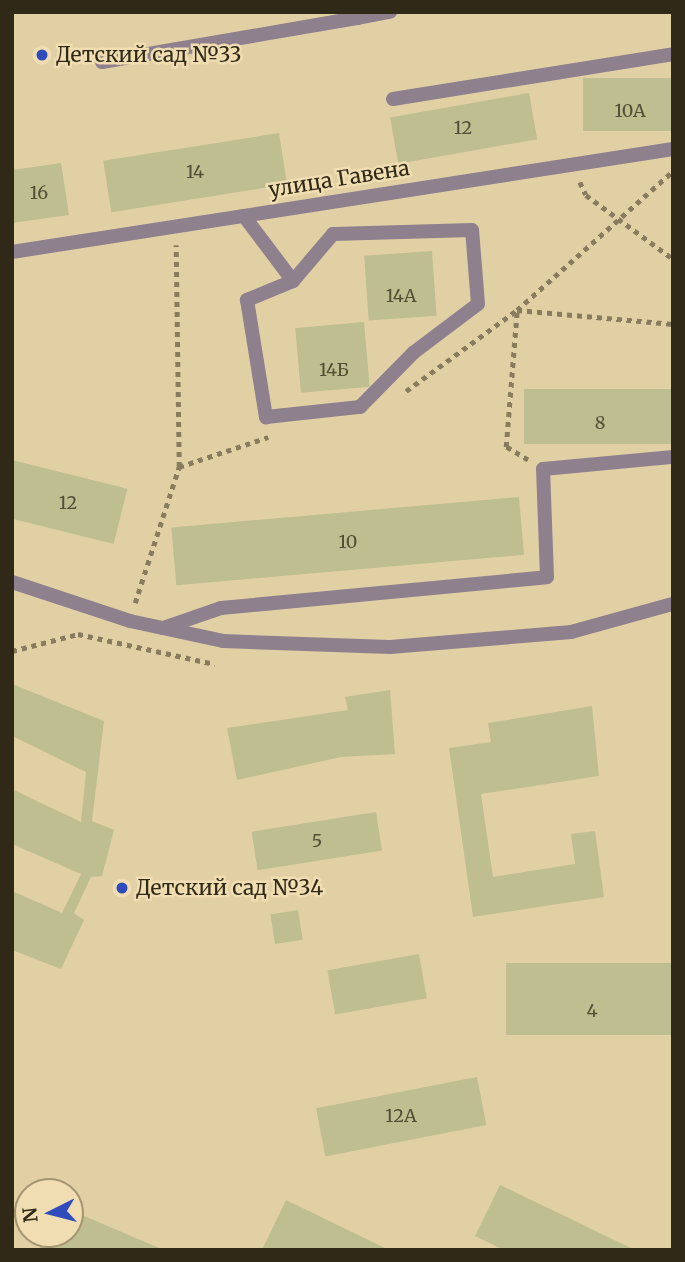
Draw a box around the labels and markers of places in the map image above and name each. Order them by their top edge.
place label: Детский сад №33 [56,42,242,68]
marker: Детский сад №33 [34,47,50,63]
place label: Детский сад №34 [136,875,323,901]
marker: Детский сад №34 [114,880,130,896]

